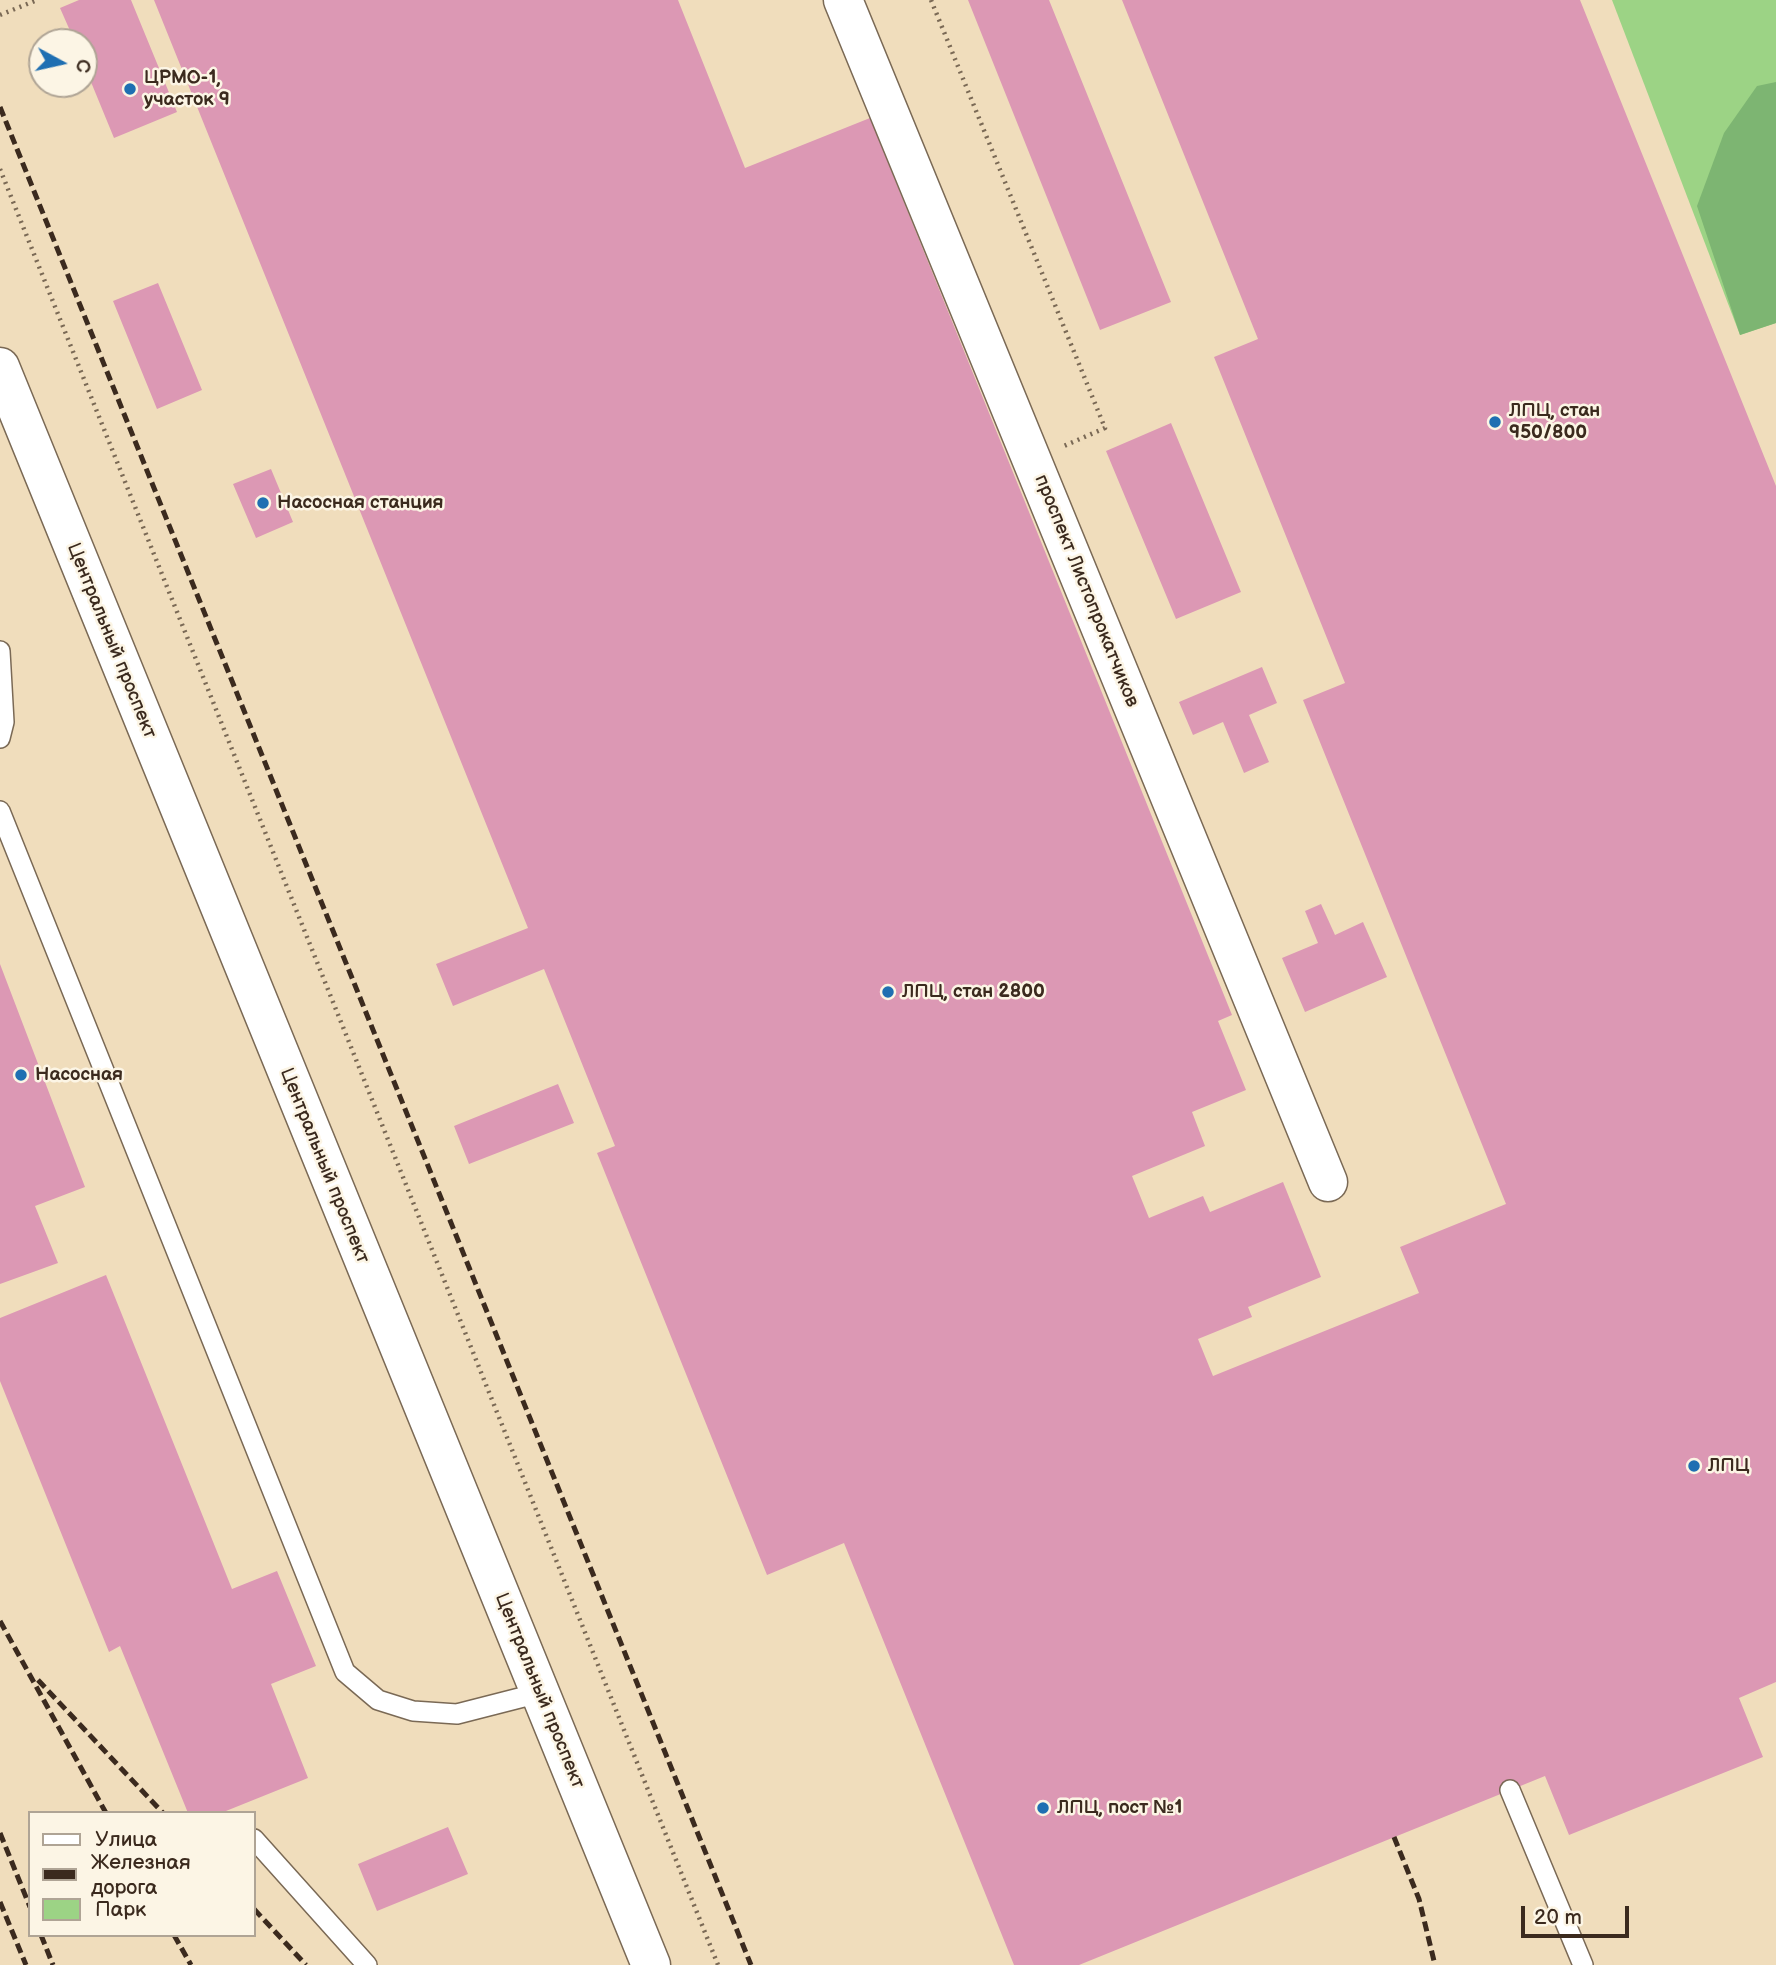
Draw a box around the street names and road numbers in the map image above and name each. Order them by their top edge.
street label: проспект Листопрокатчиков [1029,472,1143,710]
street label: Центральный проспект [61,540,161,742]
street label: Центральный проспект [274,1065,374,1267]
street label: Центральный проспект [489,1590,589,1792]

